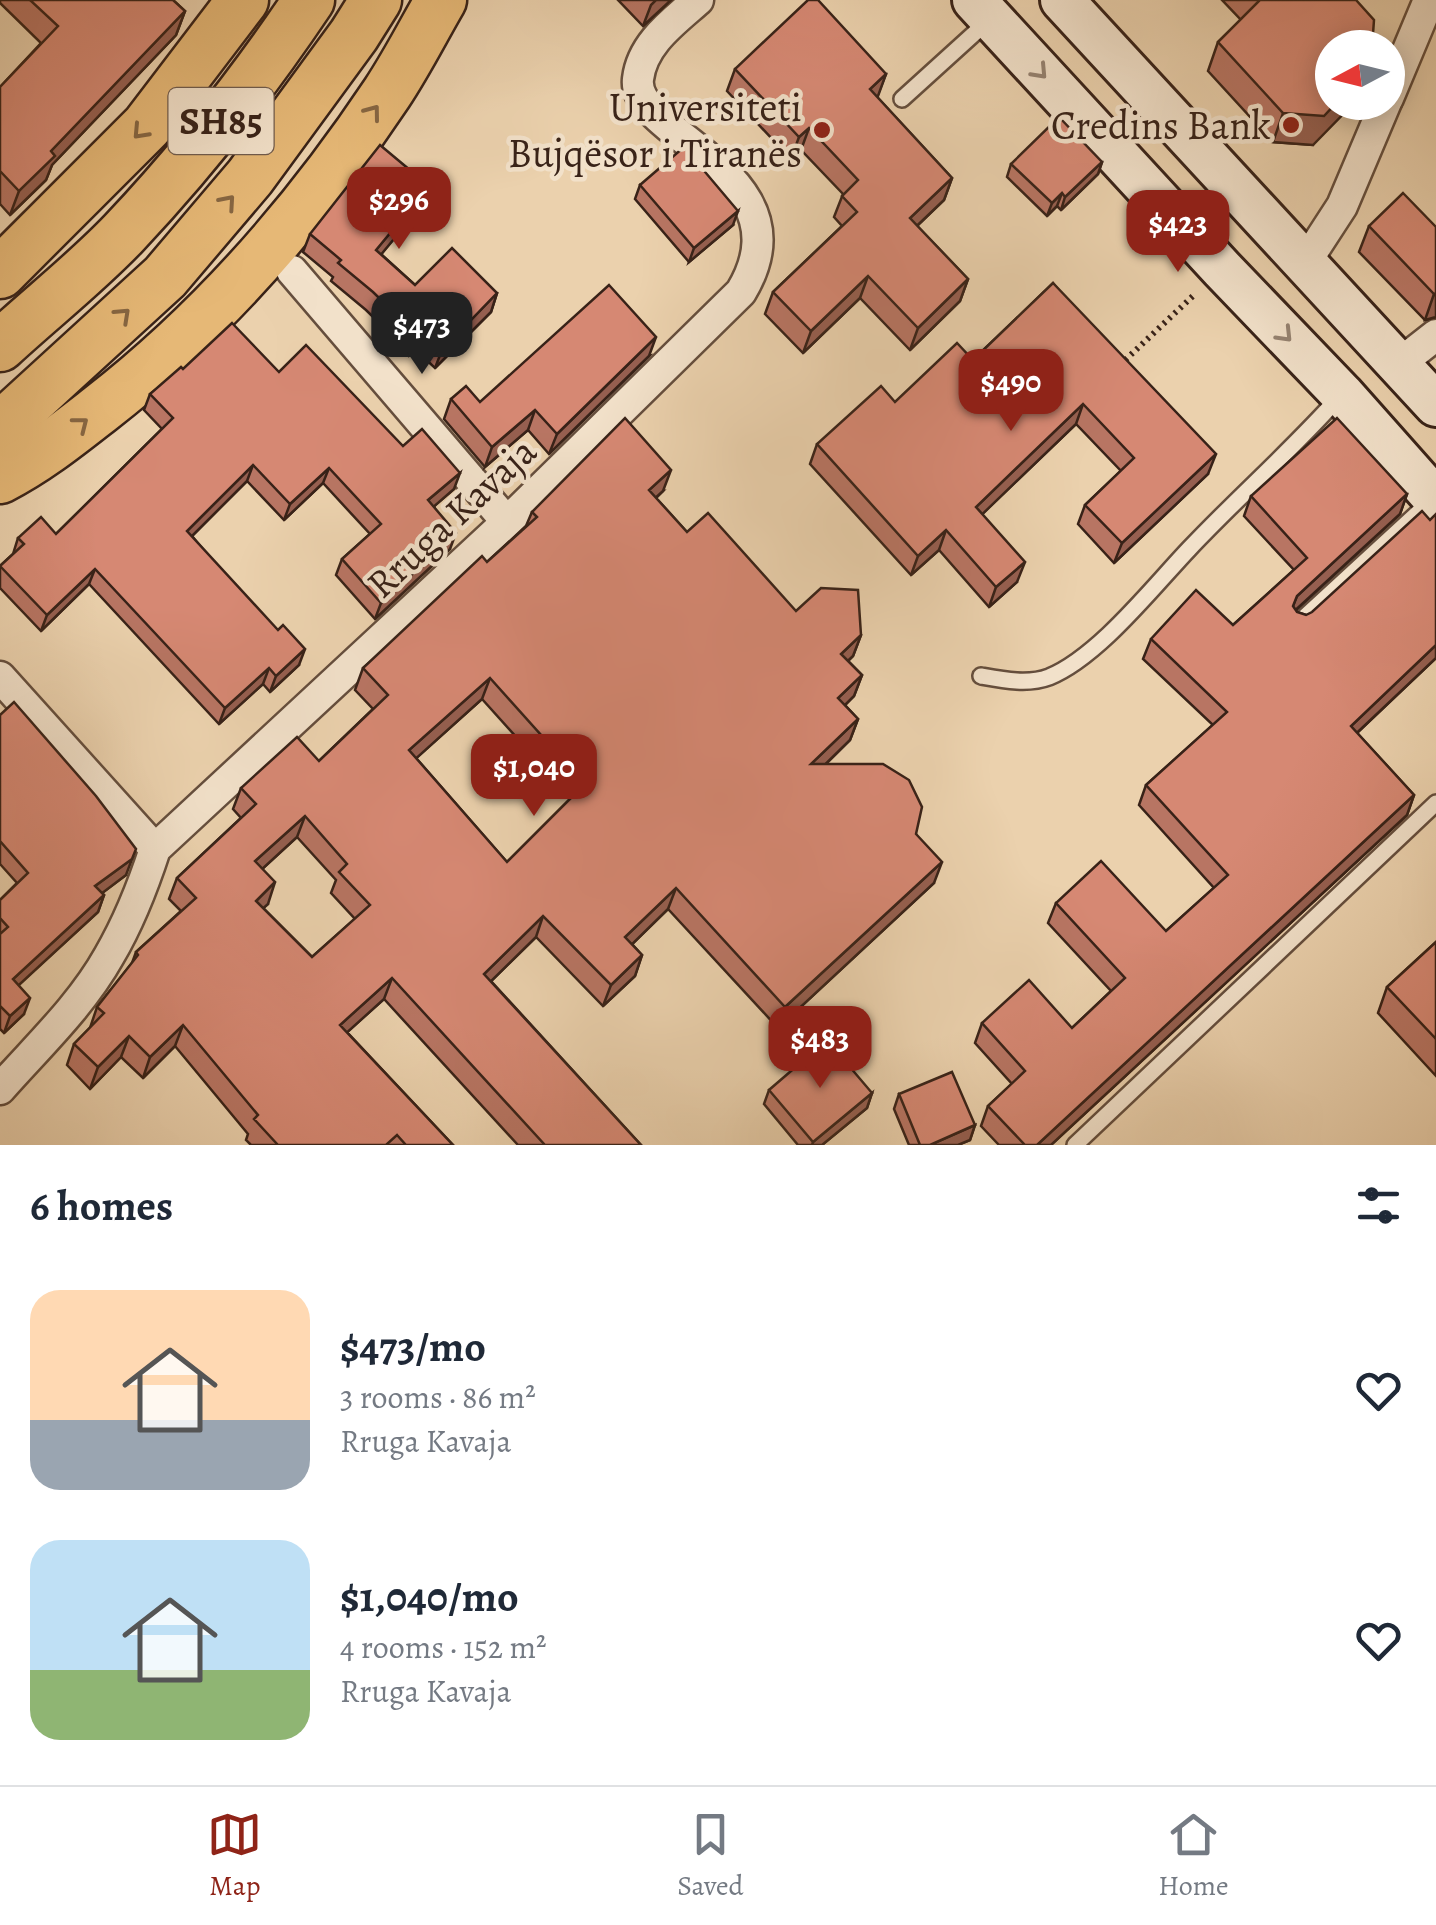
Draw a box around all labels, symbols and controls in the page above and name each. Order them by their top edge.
north arrow [1315,30,1405,120]
map controls [1315,30,1405,120]
one-way arrow [1028,60,1046,79]
place label: Universiteti Bujqësor i Tiranës [508,80,802,181]
road number: SH85 [168,88,274,154]
place label: Credins Bank [1051,98,1271,153]
one-way arrow [361,104,379,123]
marker: Credins Bank [1280,114,1302,136]
marker: Universiteti Bujqësor i Tiranës [811,119,833,141]
one-way arrow [133,120,151,139]
pin: $296 [340,167,458,252]
text: $296 [369,177,429,221]
pin: $423 [1119,190,1237,275]
one-way arrow [217,196,235,214]
text: $423 [1148,200,1208,244]
pin: $473 [363,292,481,377]
text: $473 [393,302,451,346]
one-way arrow [112,309,130,327]
one-way arrow [1273,324,1291,342]
pin: $490 [952,349,1070,434]
text: $490 [981,359,1041,403]
one-way arrow [69,418,87,436]
street label: Rruga Kavaja [354,424,549,610]
pin: $1,040 [453,734,615,819]
text: $1,040 [493,744,575,788]
pin: $483 [761,1006,879,1091]
text: $483 [790,1016,850,1060]
text: 6 homes [30,1177,173,1234]
icon: filters [1351,1178,1406,1233]
text: $473/mo [340,1318,486,1375]
icon: home [110,1330,230,1450]
icon: heart [1351,1363,1406,1418]
text: 3 rooms · 86 m² [340,1375,536,1419]
text: Rruga Kavaja [340,1419,511,1463]
text: $1,040/mo [340,1568,519,1625]
icon: home [110,1580,230,1700]
icon: heart [1351,1613,1406,1668]
text: 4 rooms · 152 m² [340,1625,547,1669]
text: Rruga Kavaja [340,1669,511,1713]
tab: Map [207,1807,262,1905]
tab: Saved [677,1807,744,1905]
tab: Home [1158,1807,1229,1905]

